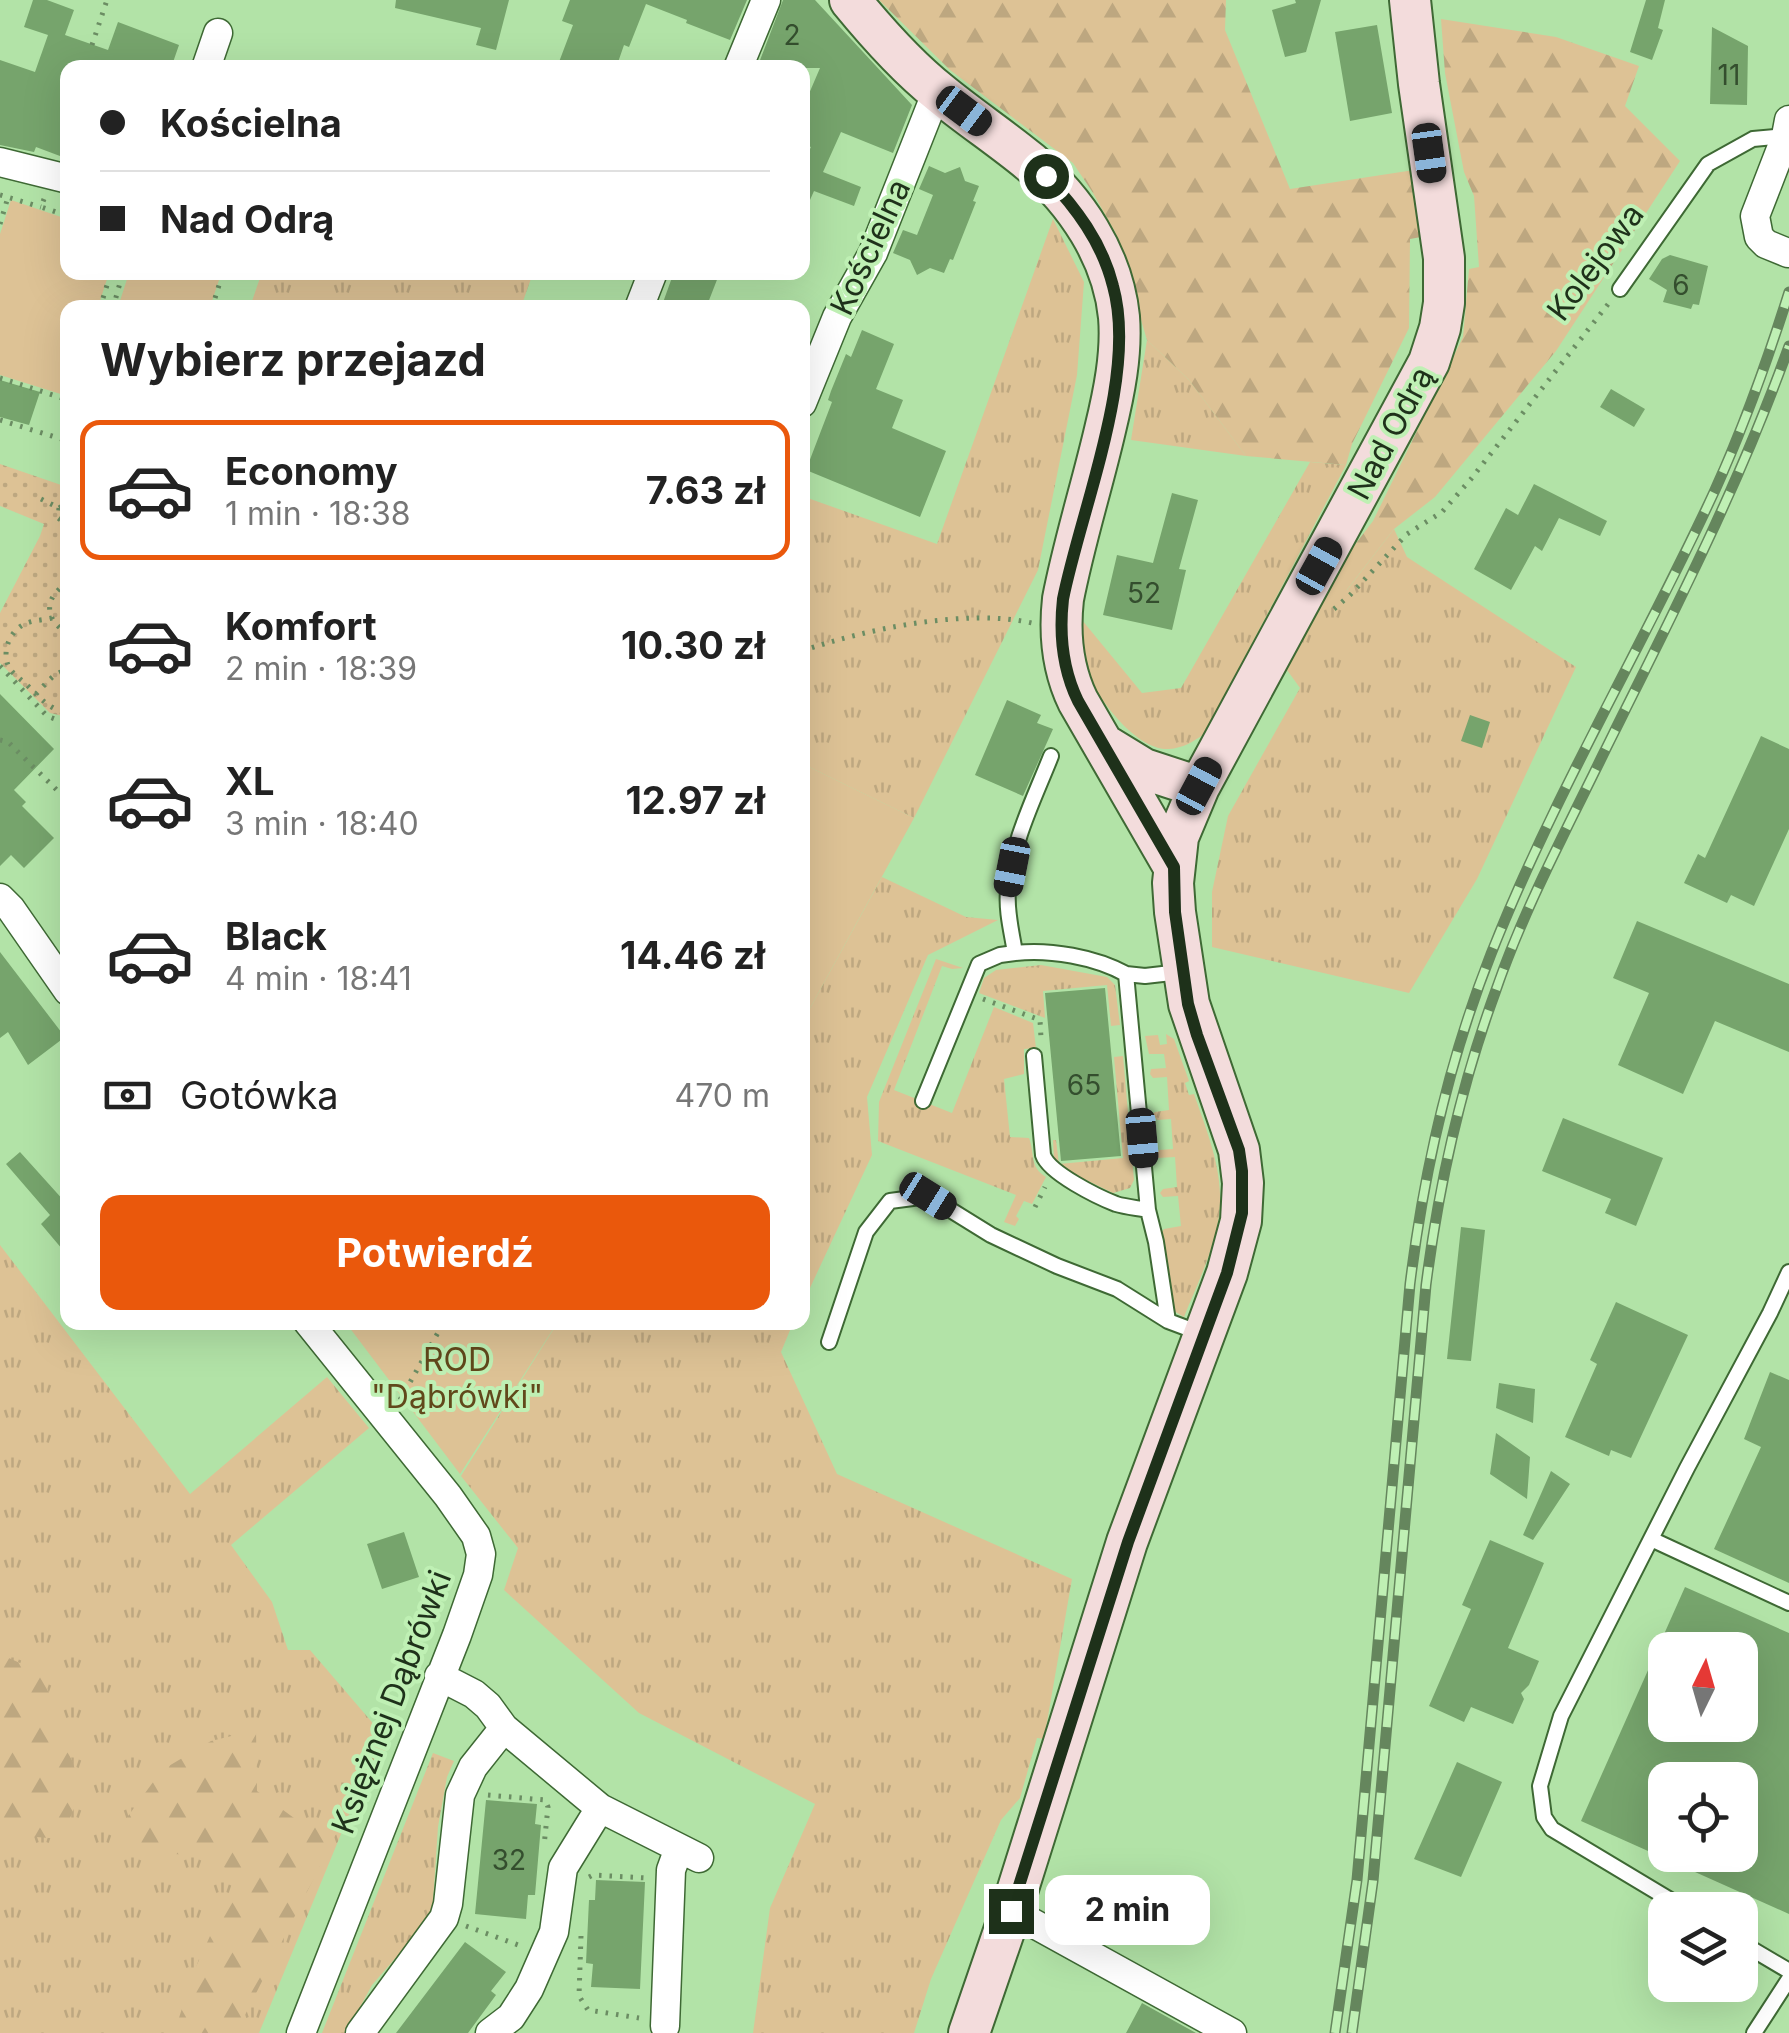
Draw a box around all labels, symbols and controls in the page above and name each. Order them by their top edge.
house number: 2 [783,18,801,52]
house number: 11 [1718,58,1740,92]
car [931,81,997,141]
text: Kościelna [160,100,342,146]
car [1410,121,1448,185]
route start [1024,154,1069,199]
street label: Kościelna [822,173,918,321]
text: Nad Odrą [160,196,334,242]
street label: Kolejowa [1538,196,1652,328]
house number: 6 [1672,268,1690,302]
text: Wybierz przejazd [100,332,486,387]
street label: Nad Odrą [1339,360,1441,506]
icon: car [105,445,195,535]
text: Economy [225,448,398,494]
text: 7.63 zł [646,467,765,513]
text: 1 min · 18:38 [225,494,411,533]
car [1291,532,1347,600]
house number: 52 [1127,576,1161,610]
icon: car [105,600,195,690]
text: Komfort [225,603,377,649]
text: 10.30 zł [621,622,765,668]
text: 2 min · 18:39 [225,649,417,688]
car [1172,752,1226,820]
icon: car [105,755,195,845]
text: XL [225,758,275,804]
text: 12.97 zł [625,777,765,823]
text: 3 min · 18:40 [225,804,419,843]
car [992,835,1032,899]
icon: car [105,910,195,1000]
text: Black [225,913,327,959]
text: 14.46 zł [620,932,765,978]
text: 4 min · 18:41 [225,959,412,998]
icon: cash [100,1068,155,1123]
house number: 65 [1067,1068,1101,1102]
text: Gotówka [180,1072,339,1118]
text: 470 m [675,1076,770,1115]
car [1124,1107,1160,1169]
car [895,1167,961,1225]
button: Potwierdź [100,1195,770,1310]
park label: ROD "Dąbrówki" [371,1340,543,1416]
street label: Księżnej Dąbrówki [323,1565,459,1839]
north arrow [1648,1632,1758,1742]
map controls [1648,1632,1758,2002]
button: locate [1648,1762,1758,1872]
house number: 32 [492,1843,526,1877]
callout: 2 min [1046,1876,1211,1946]
route end [989,1889,1034,1934]
text: 2 min [1085,1890,1170,1929]
button: layers [1648,1892,1758,2002]

